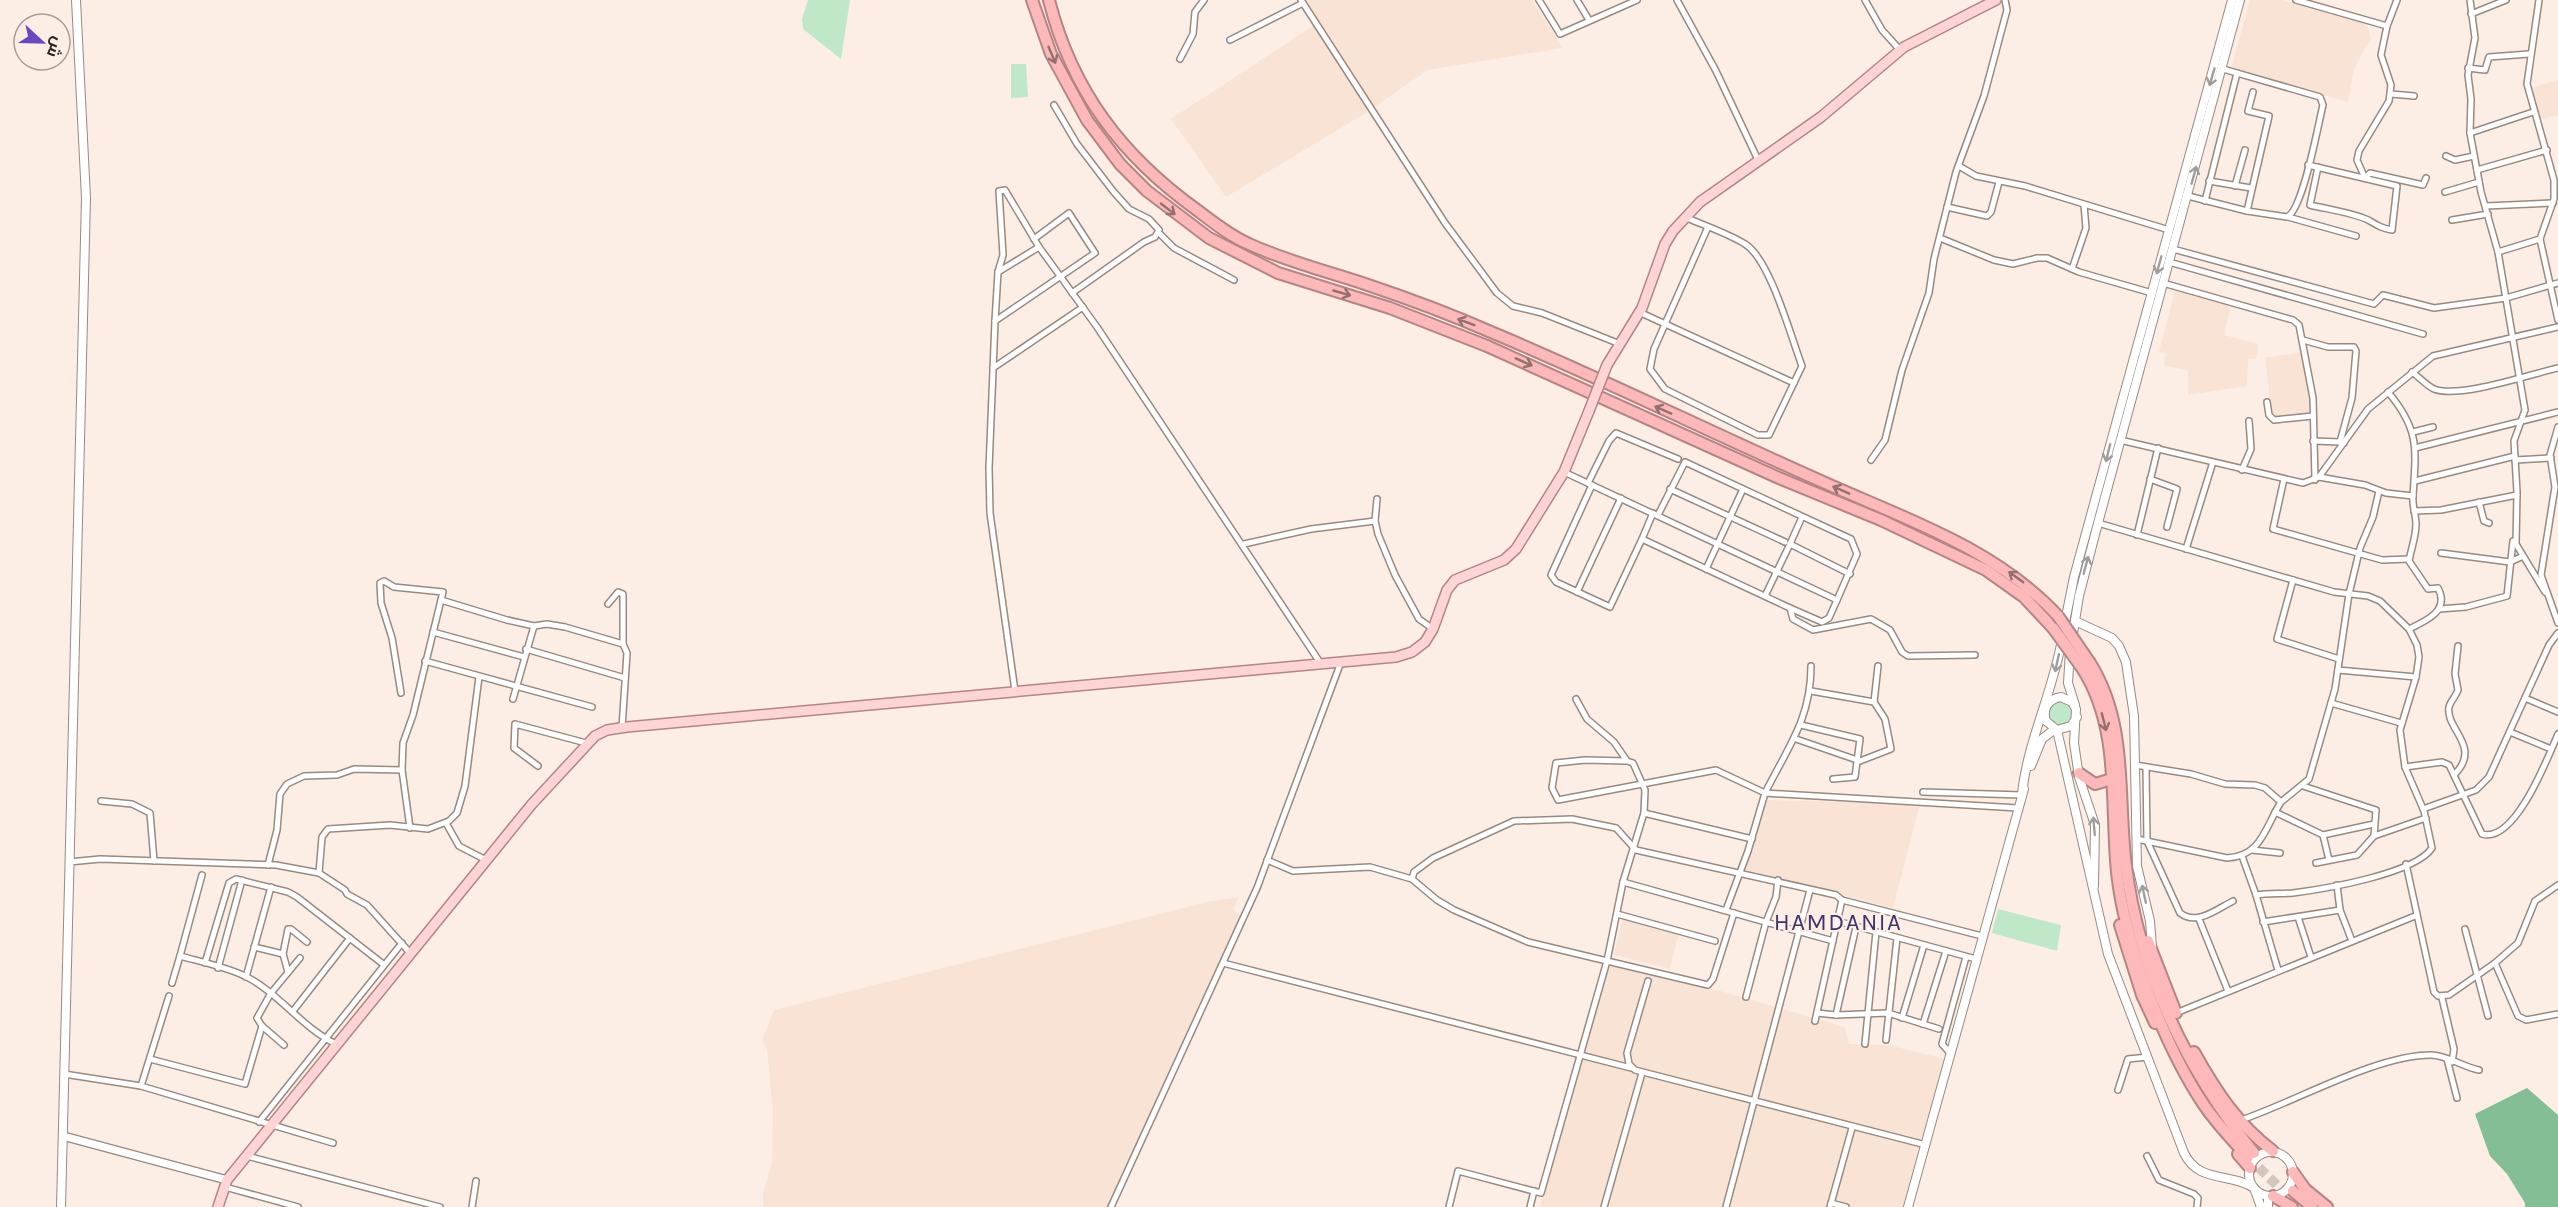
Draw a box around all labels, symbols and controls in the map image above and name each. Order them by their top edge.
north arrow [12,12,72,72]
text: ش [43,34,68,61]
one-way arrow [1047,46,1058,64]
one-way arrow [2206,67,2217,86]
one-way arrow [2188,166,2200,185]
one-way arrow [1160,203,1176,216]
one-way arrow [2153,255,2164,274]
one-way arrow [1332,288,1351,299]
one-way arrow [1457,316,1476,327]
one-way arrow [1515,357,1533,368]
one-way arrow [1655,404,1673,416]
one-way arrow [2101,443,2113,462]
one-way arrow [1833,484,1851,495]
one-way arrow [2081,556,2093,575]
one-way arrow [2008,571,2024,583]
one-way arrow [2051,653,2063,672]
one-way arrow [2098,712,2110,731]
one-way arrow [2088,817,2099,837]
one-way arrow [2137,885,2149,904]
district label: HAMDANIA [1774,908,1902,936]

